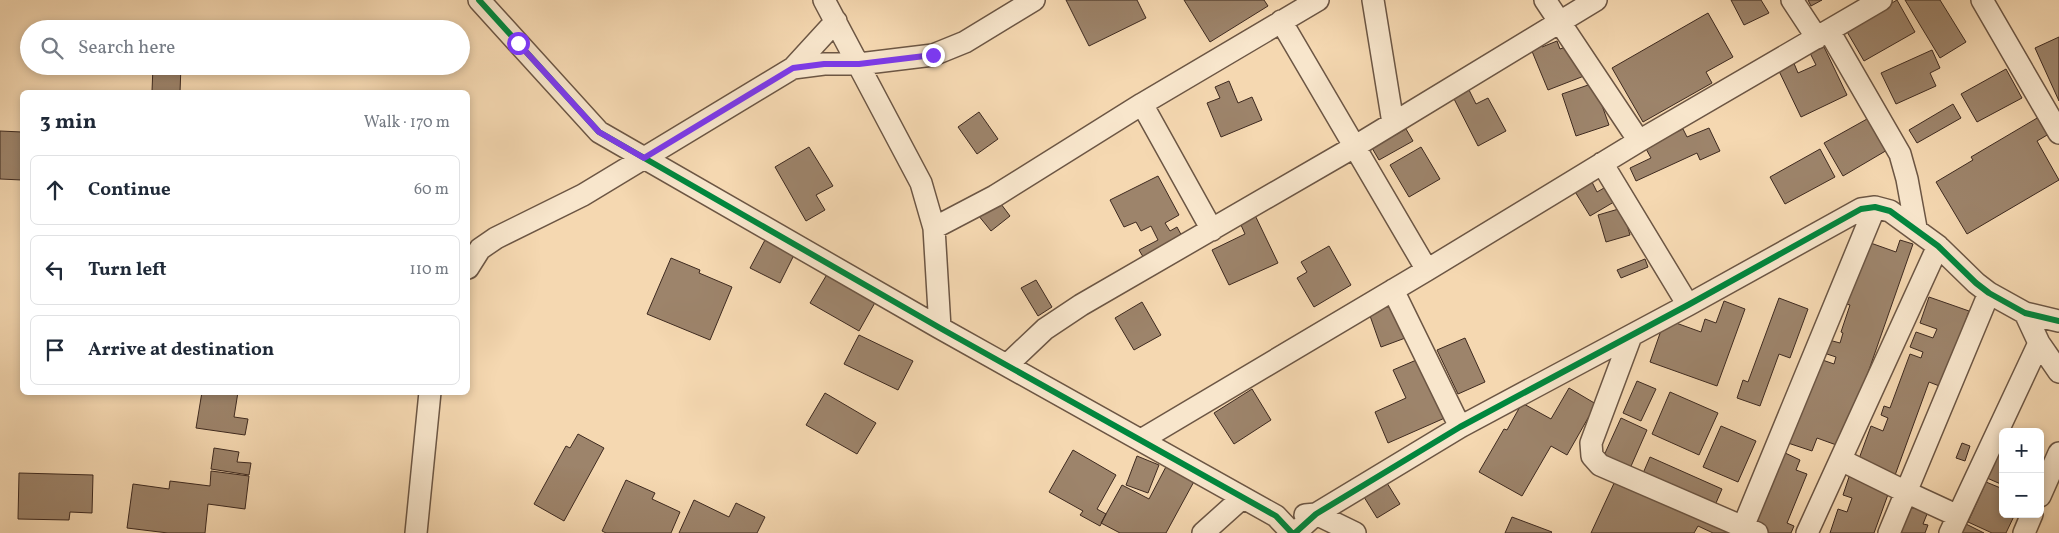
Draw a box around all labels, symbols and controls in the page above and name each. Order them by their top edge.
search box [20,20,470,75]
route start [507,32,530,55]
icon: search [38,34,66,62]
text: Search here [78,35,175,61]
route end [922,44,945,67]
text: 3 min [40,108,96,137]
text: Walk · 170 m [364,112,450,134]
icon: ahead [41,176,69,204]
text: Continue [88,177,171,203]
text: 60 m [414,179,449,201]
icon: left [41,256,69,284]
text: Turn left [88,257,167,283]
text: 110 m [410,259,449,281]
icon: arrive [41,336,69,364]
text: Arrive at destination [88,337,274,363]
map controls [1999,428,2044,518]
button: + [1999,428,2044,473]
button: − [1999,473,2044,518]

